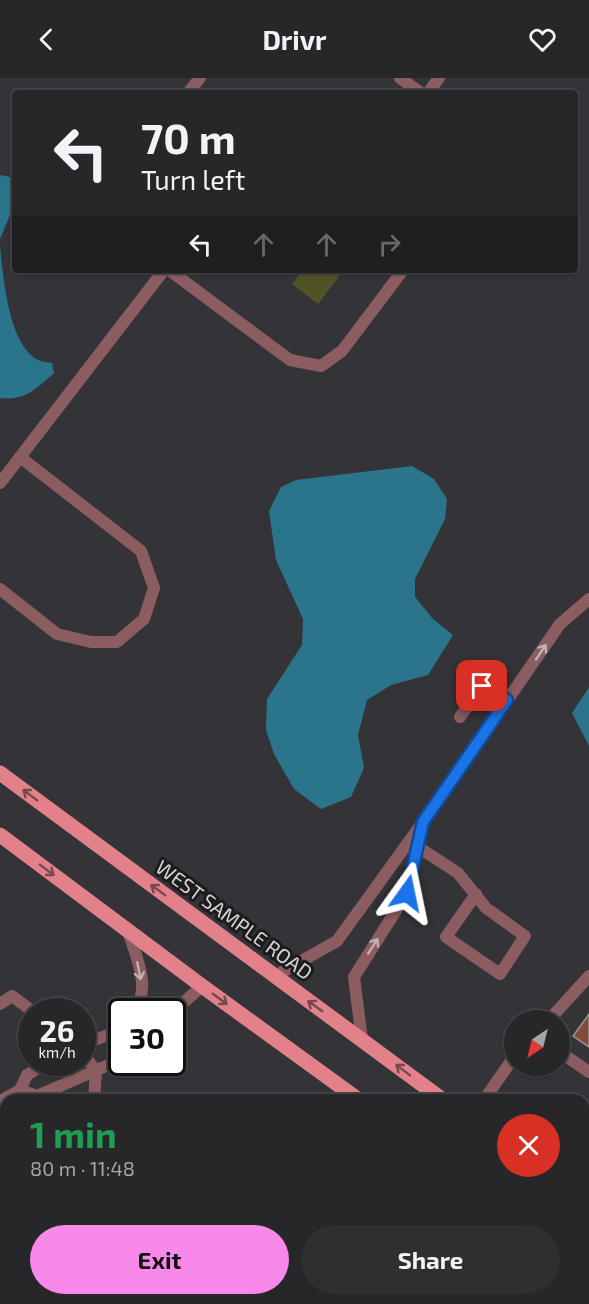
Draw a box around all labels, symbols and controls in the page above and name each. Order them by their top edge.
icon: back [30,23,63,56]
text: Drivr [262,23,327,55]
icon: heart [526,23,559,56]
text: 70 m [141,112,236,162]
icon: left [42,114,120,192]
text: Turn left [141,163,245,195]
icon: left [184,228,217,261]
icon: ahead [247,228,280,261]
icon: ahead [310,228,343,261]
icon: right [373,228,406,261]
one-way arrow [534,643,547,660]
pin [456,660,507,711]
icon: arrive [465,669,498,702]
one-way arrow [22,789,38,801]
street label: WEST SAMPLE ROAD [152,854,317,984]
position arrow [375,861,439,925]
one-way arrow [38,864,54,876]
one-way arrow [150,884,166,897]
one-way arrow [368,938,380,955]
one-way arrow [134,961,145,981]
one-way arrow [212,993,228,1005]
speed limit sign: 30 [108,998,186,1076]
one-way arrow [308,999,324,1012]
north arrow [504,1010,570,1076]
map controls [504,1010,570,1076]
text: 26 [39,1012,75,1048]
text: km/h [38,1043,76,1061]
one-way arrow [395,1063,411,1076]
text: 1 min [30,1112,117,1155]
button: close [497,1114,560,1177]
text: 80 m · 11:48 [30,1156,135,1180]
button: Exit [30,1225,289,1294]
button: Share [301,1225,560,1294]

